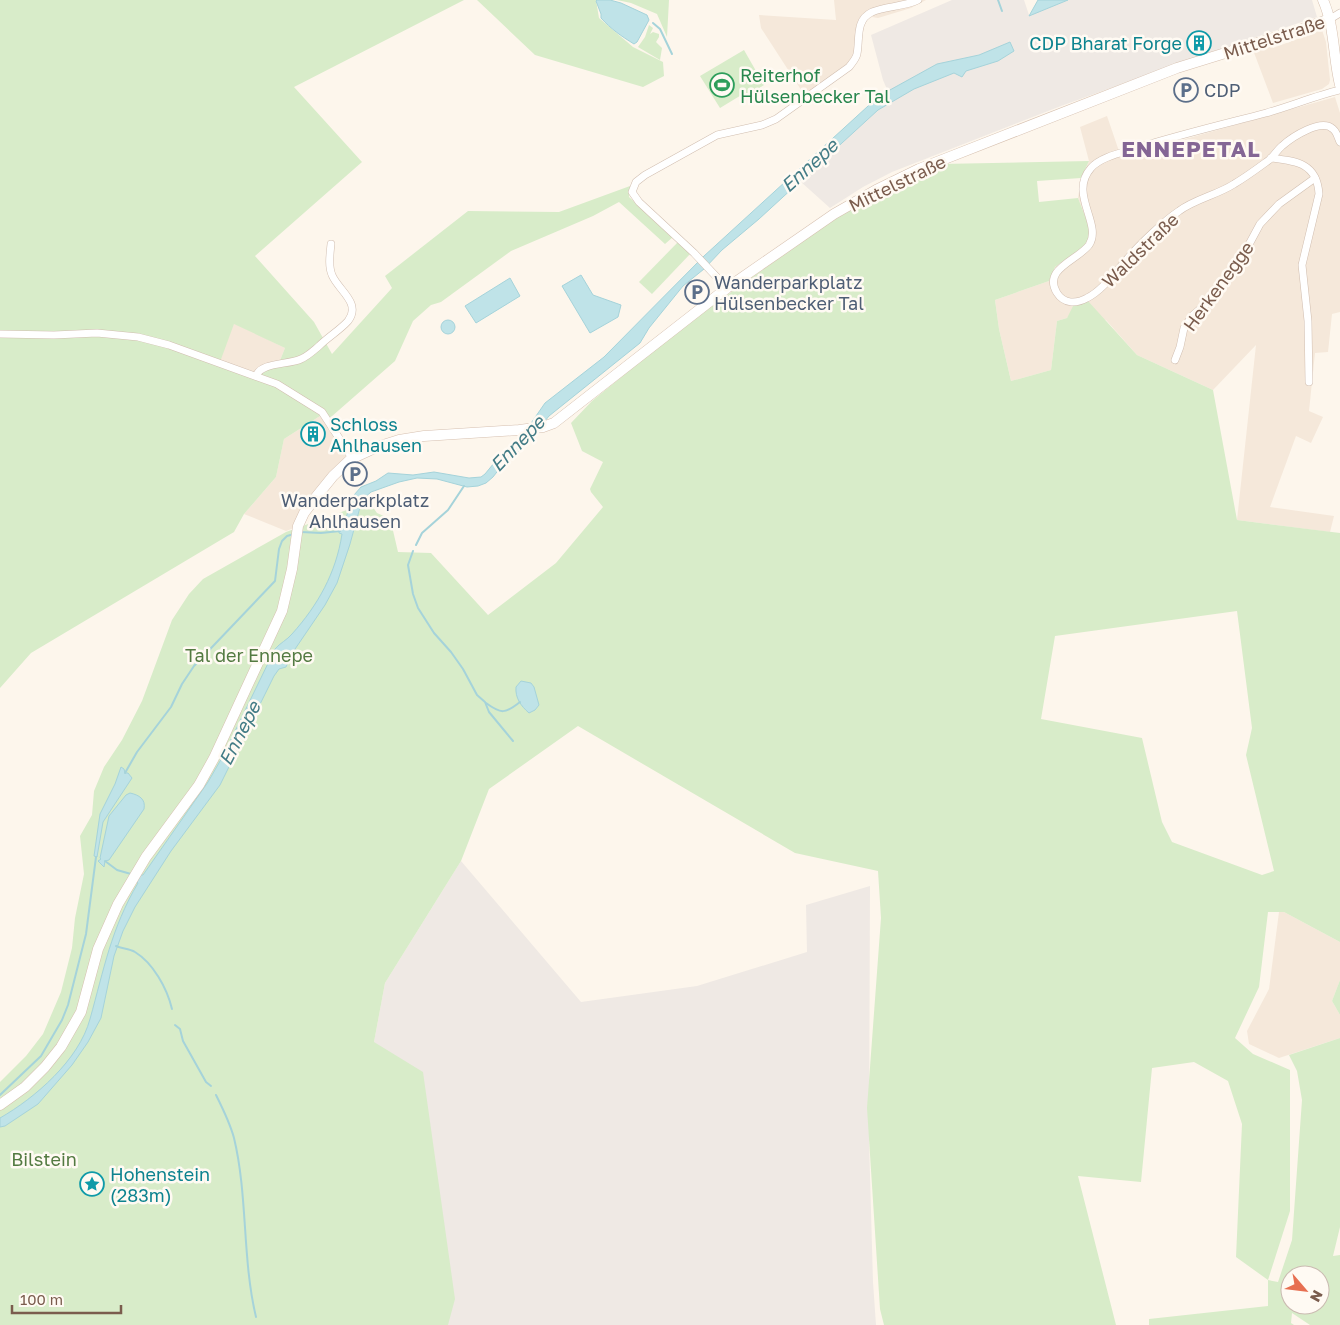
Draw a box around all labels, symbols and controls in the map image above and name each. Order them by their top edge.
street label: Mittelstraße [1220,10,1328,64]
building icon: CDP Bharat Forge [1186,30,1212,56]
place label: CDP Bharat Forge [1029,32,1182,54]
place label: Reiterhof Hülsenbecker Tal [740,64,890,107]
sports icon: Reiterhof Hülsenbecker Tal [709,72,735,98]
parking icon: CDP [1173,77,1199,103]
place label: CDP [1204,79,1241,101]
water label: Ennepe [776,132,844,197]
district label: ENNEPETAL [1121,135,1261,162]
street label: Mittelstraße [845,150,949,216]
street label: Waldstraße [1097,208,1183,292]
street label: Herkenegge [1178,237,1258,335]
place label: Wanderparkplatz Hülsenbecker Tal [714,271,864,314]
parking icon: Wanderparkplatz Hülsenbecker Tal [684,279,710,305]
water label: Ennepe [485,409,551,476]
place label: Schloss Ahlhausen [330,413,422,456]
building icon: Schloss Ahlhausen [300,421,326,447]
parking icon: Wanderparkplatz Ahlhausen [342,461,368,487]
place label: Wanderparkplatz Ahlhausen [281,489,429,532]
park label: Tal der Ennepe [185,644,313,666]
water label: Ennepe [213,695,266,769]
park label: Bilstein [11,1148,77,1170]
place label: Hohenstein (283m) [110,1163,210,1206]
place icon: Hohenstein (283m) [79,1171,105,1197]
north arrow [1280,1265,1330,1315]
scale bar [12,1282,121,1314]
text: N [1307,1288,1327,1305]
text: 100 m [20,1290,63,1308]

